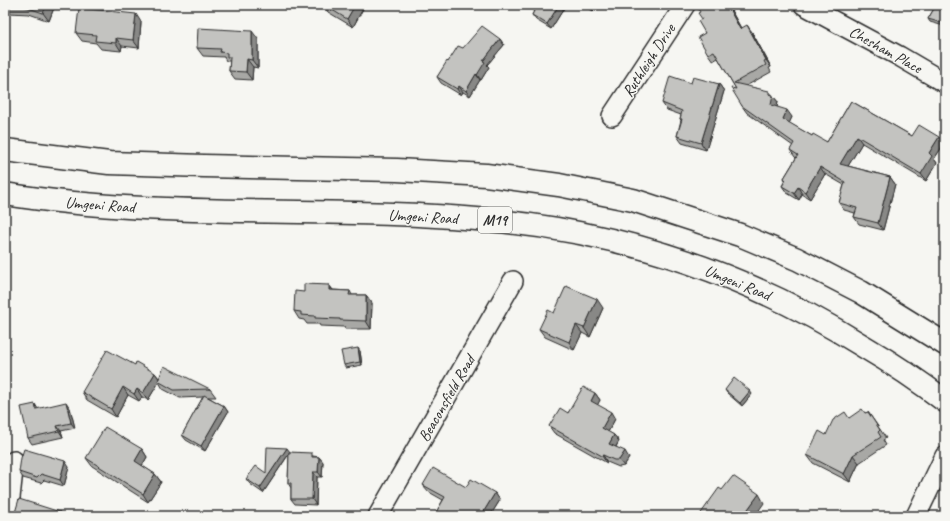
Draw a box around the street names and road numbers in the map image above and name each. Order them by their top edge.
street label: Ruthleigh Drive [618,19,681,101]
street label: Chesham Place [846,22,927,79]
street label: Umgeni Road [65,193,138,218]
street label: Umgeni Road [388,205,461,229]
road number: M19 [478,207,512,233]
street label: Umgeni Road [702,261,776,306]
street label: Beaconsfield Road [414,349,481,445]

